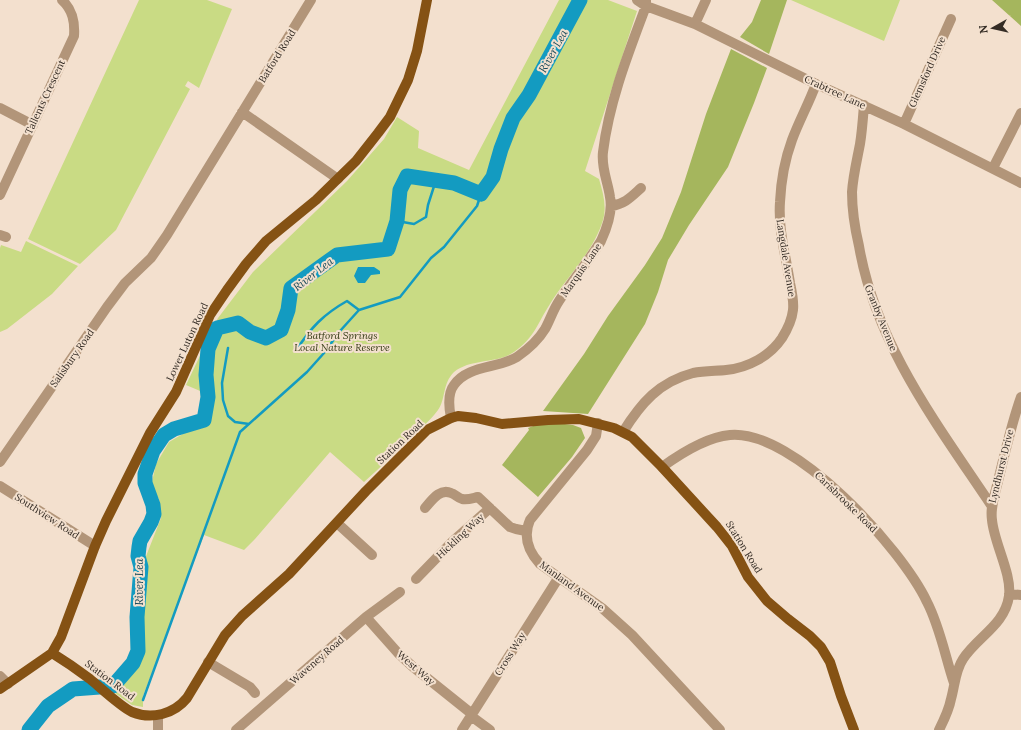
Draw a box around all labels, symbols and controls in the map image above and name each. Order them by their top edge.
north arrow [973,8,1013,48]
text: N [976,24,991,35]
water label: River Lea [535,26,571,75]
street label: Batford Road [255,27,299,85]
street label: Glemsford Drive [906,34,949,110]
street label: Tallents Crescent [22,57,68,137]
street label: Crabtree Lane [802,72,868,112]
street label: Langdale Avenue [773,218,799,298]
street label: Marquis Lane [558,240,605,300]
water label: River Lea [290,253,337,294]
street label: Granby Avenue [862,283,900,354]
street label: Lower Luton Road [163,301,211,383]
street label: Salisbury Road [47,326,97,390]
park label: Batford Springs Local Nature Reserve [294,329,390,354]
street label: Station Road [374,417,426,467]
street label: Lyndhurst Drive [986,427,1017,504]
street label: Carisbrooke Road [812,469,880,535]
street label: Southview Road [12,490,82,542]
street label: Hickling Way [433,510,487,562]
street label: Station Road [723,519,765,575]
water label: River Lea [132,558,146,606]
street label: Manland Avenue [537,558,607,614]
street label: Cross Way [492,629,529,678]
street label: Waveney Road [287,633,347,687]
street label: West Way [394,648,438,688]
street label: Station Road [83,657,137,703]

